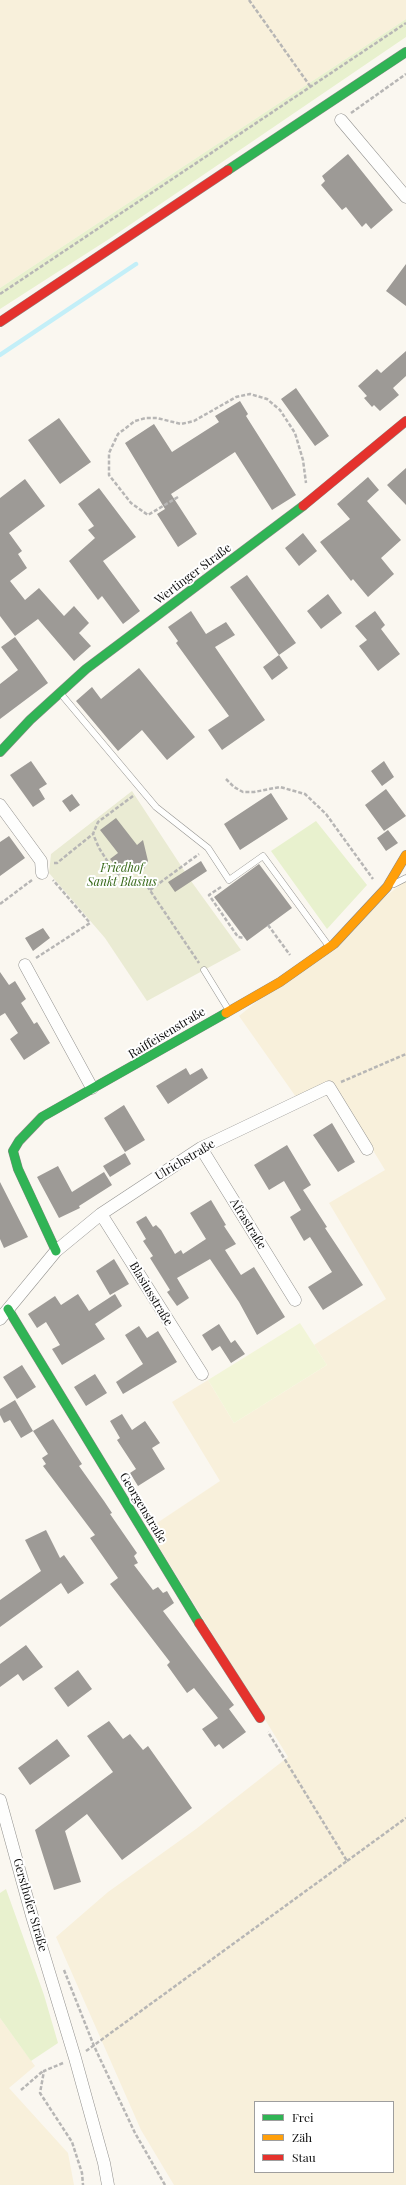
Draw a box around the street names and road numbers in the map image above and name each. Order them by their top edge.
street label: Wertinger Straße [152,541,234,607]
street label: Raiffeisenstraße [126,1004,208,1062]
street label: Ulrichstraße [152,1137,218,1183]
street label: Afrastraße [227,1196,269,1252]
street label: Blasiusstraße [126,1259,176,1329]
street label: Georgenstraße [116,1470,170,1546]
street label: Gersthofer Straße [10,1857,50,1953]

